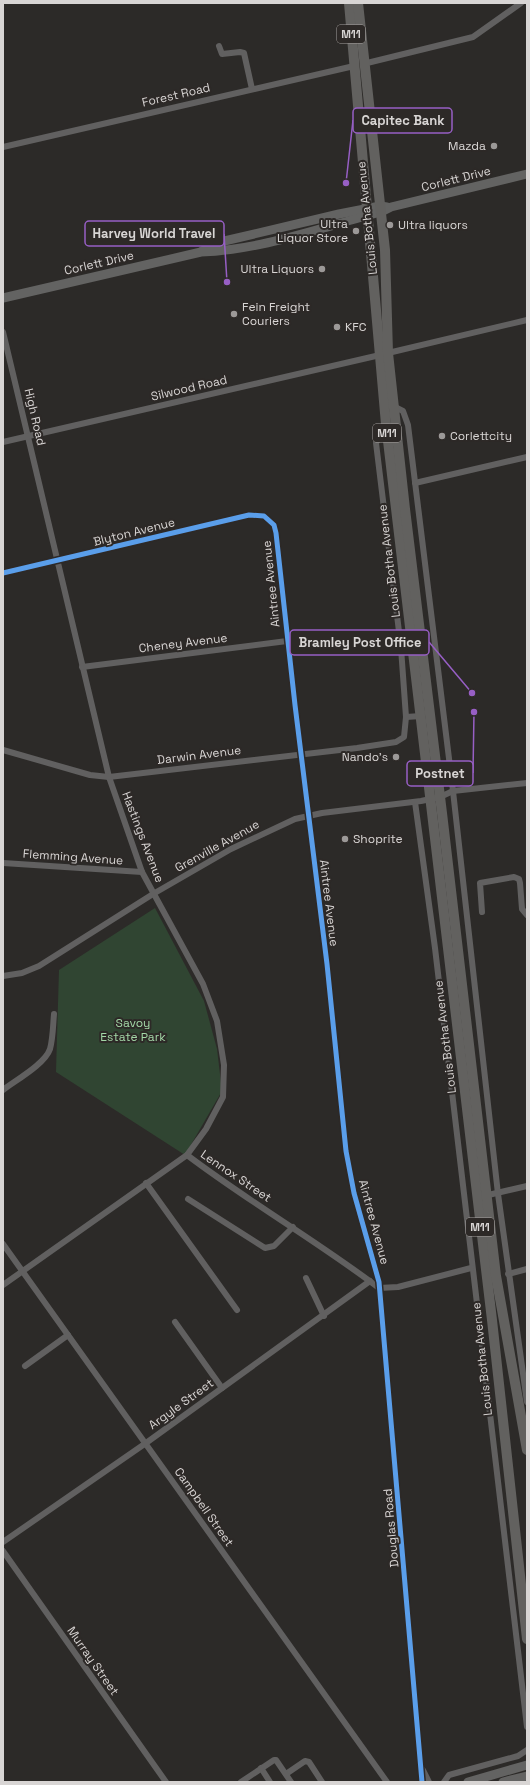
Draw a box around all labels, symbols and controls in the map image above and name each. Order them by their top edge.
road number: M11 [337,25,365,43]
street label: Forest Road [140,79,212,111]
callout: Capitec Bank [353,108,452,133]
text: Capitec Bank [361,112,445,129]
place label: Mazda [448,138,486,154]
marker: Mazda [489,141,499,151]
street label: Louis Botha Avenue [353,161,381,275]
street label: Corlett Drive [420,163,492,195]
place label: Ultra Liquor Store [277,216,348,246]
place label: Ultra liquors [398,217,468,233]
marker: Ultra liquors [385,220,395,230]
callout: Harvey World Travel [85,221,224,246]
text: Harvey World Travel [92,225,216,242]
marker: Ultra Liquor Store [351,226,361,236]
street label: Corlett Drive [63,247,135,279]
place label: Ultra Liquors [241,261,314,277]
marker: Ultra Liquors [317,264,327,274]
place label: Fein Freight Couriers [242,299,310,329]
marker: Fein Freight Couriers [229,309,239,319]
place label: KFC [345,319,367,335]
marker: KFC [332,322,342,332]
street label: Silwood Road [149,371,229,405]
street label: High Road [21,387,49,447]
road number: M11 [373,424,401,442]
place label: Corlettcity [450,428,512,444]
marker: Corlettcity [437,431,447,441]
street label: Louis Botha Avenue [374,504,404,618]
street label: Blyton Avenue [92,514,176,550]
street label: Aintree Avenue [258,540,284,628]
street label: Cheney Avenue [138,630,228,656]
callout: Bramley Post Office [290,630,429,655]
text: Bramley Post Office [299,634,421,651]
street label: Darwin Avenue [156,742,242,768]
place label: Nando's [342,749,388,765]
marker: Nando's [391,752,401,762]
callout: Postnet [407,761,473,786]
text: Postnet [415,765,465,782]
street label: Hastings Avenue [118,789,168,885]
street label: Grenville Avenue [172,816,262,876]
place label: Shoprite [353,831,403,847]
marker: Shoprite [340,834,350,844]
street label: Flemming Avenue [22,846,124,868]
street label: Aintree Avenue [316,859,342,947]
street label: Louis Botha Avenue [430,980,460,1094]
park label: Savoy Estate Park [100,1015,166,1045]
street label: Lennox Street [197,1146,275,1206]
street label: Aintree Avenue [355,1178,393,1266]
road number: M11 [466,1218,494,1236]
street label: Louis Botha Avenue [468,1302,496,1416]
street label: Argyle Street [145,1375,217,1433]
street label: Campbell Street [171,1464,237,1550]
street label: Douglas Road [380,1488,402,1568]
street label: Murray Street [63,1623,123,1699]

